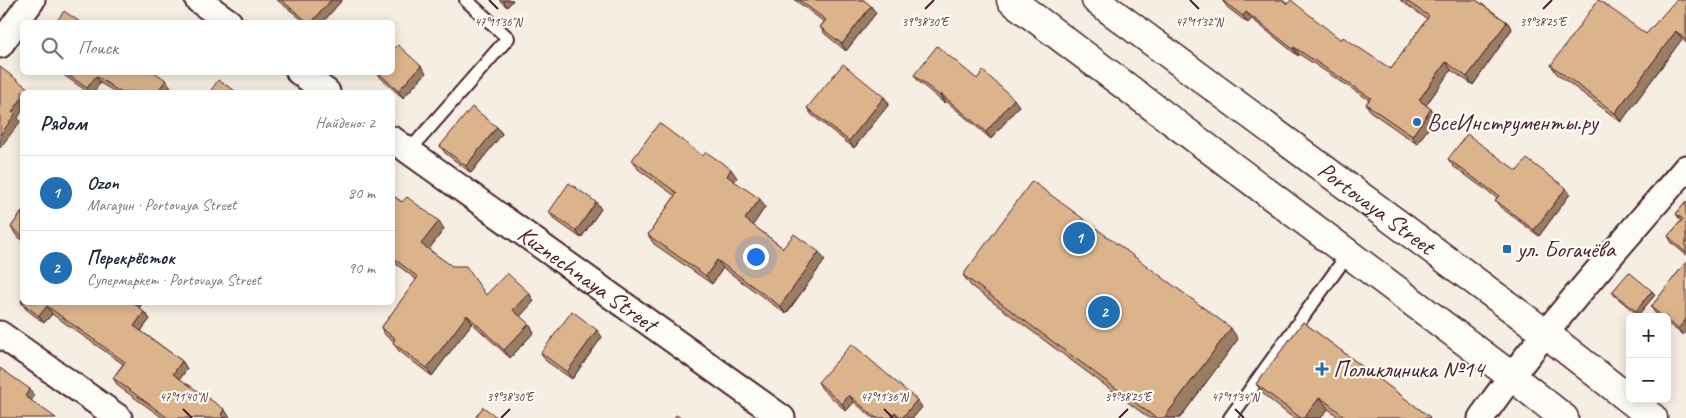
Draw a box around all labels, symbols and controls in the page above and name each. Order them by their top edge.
text: 47°11'36"N [474,14,523,30]
text: 39°38'30"E [902,14,950,30]
text: 47°11'32"N [1175,14,1224,30]
text: 39°38'25"E [1520,14,1568,30]
search box [20,20,395,75]
icon: search [38,34,66,62]
text: Поиск [78,36,118,60]
place label: ВсеИнструменты.ру [1427,107,1599,137]
text: Рядом [40,110,87,136]
text: Найдено: 2 [315,113,375,133]
marker: ВсеИнструменты.ру [1411,116,1423,128]
street label: Portovaya Street [1312,155,1442,262]
text: Ozon [87,171,119,195]
text: 1 [52,183,60,203]
text: 80 m [348,183,375,203]
text: Магазин · Portovaya Street [87,195,236,215]
street label: Kuznechnaya Street [512,219,665,340]
pin: 1 [1063,219,1095,257]
place label: ул. Богачёва [1515,234,1617,264]
marker: ул. Богачёва [1501,243,1513,255]
your location [743,244,769,270]
text: Перекрёсток [87,246,175,270]
text: 2 [52,258,60,278]
text: 90 m [348,258,375,278]
text: Супермаркет · Portovaya Street [87,270,261,290]
pin: 2 [1088,293,1120,331]
map controls [1626,313,1671,403]
button: + [1626,313,1671,358]
place label: Поликлиника №14 [1333,354,1486,384]
button: − [1626,358,1671,403]
marker: Поликлиника №14 [1315,362,1329,376]
text: 47°11'40"N [159,389,208,405]
text: 39°38'30"E [487,389,535,405]
text: 47°11'36"N [860,389,909,405]
text: 39°38'25"E [1105,389,1153,405]
text: 47°11'34"N [1211,389,1260,405]

